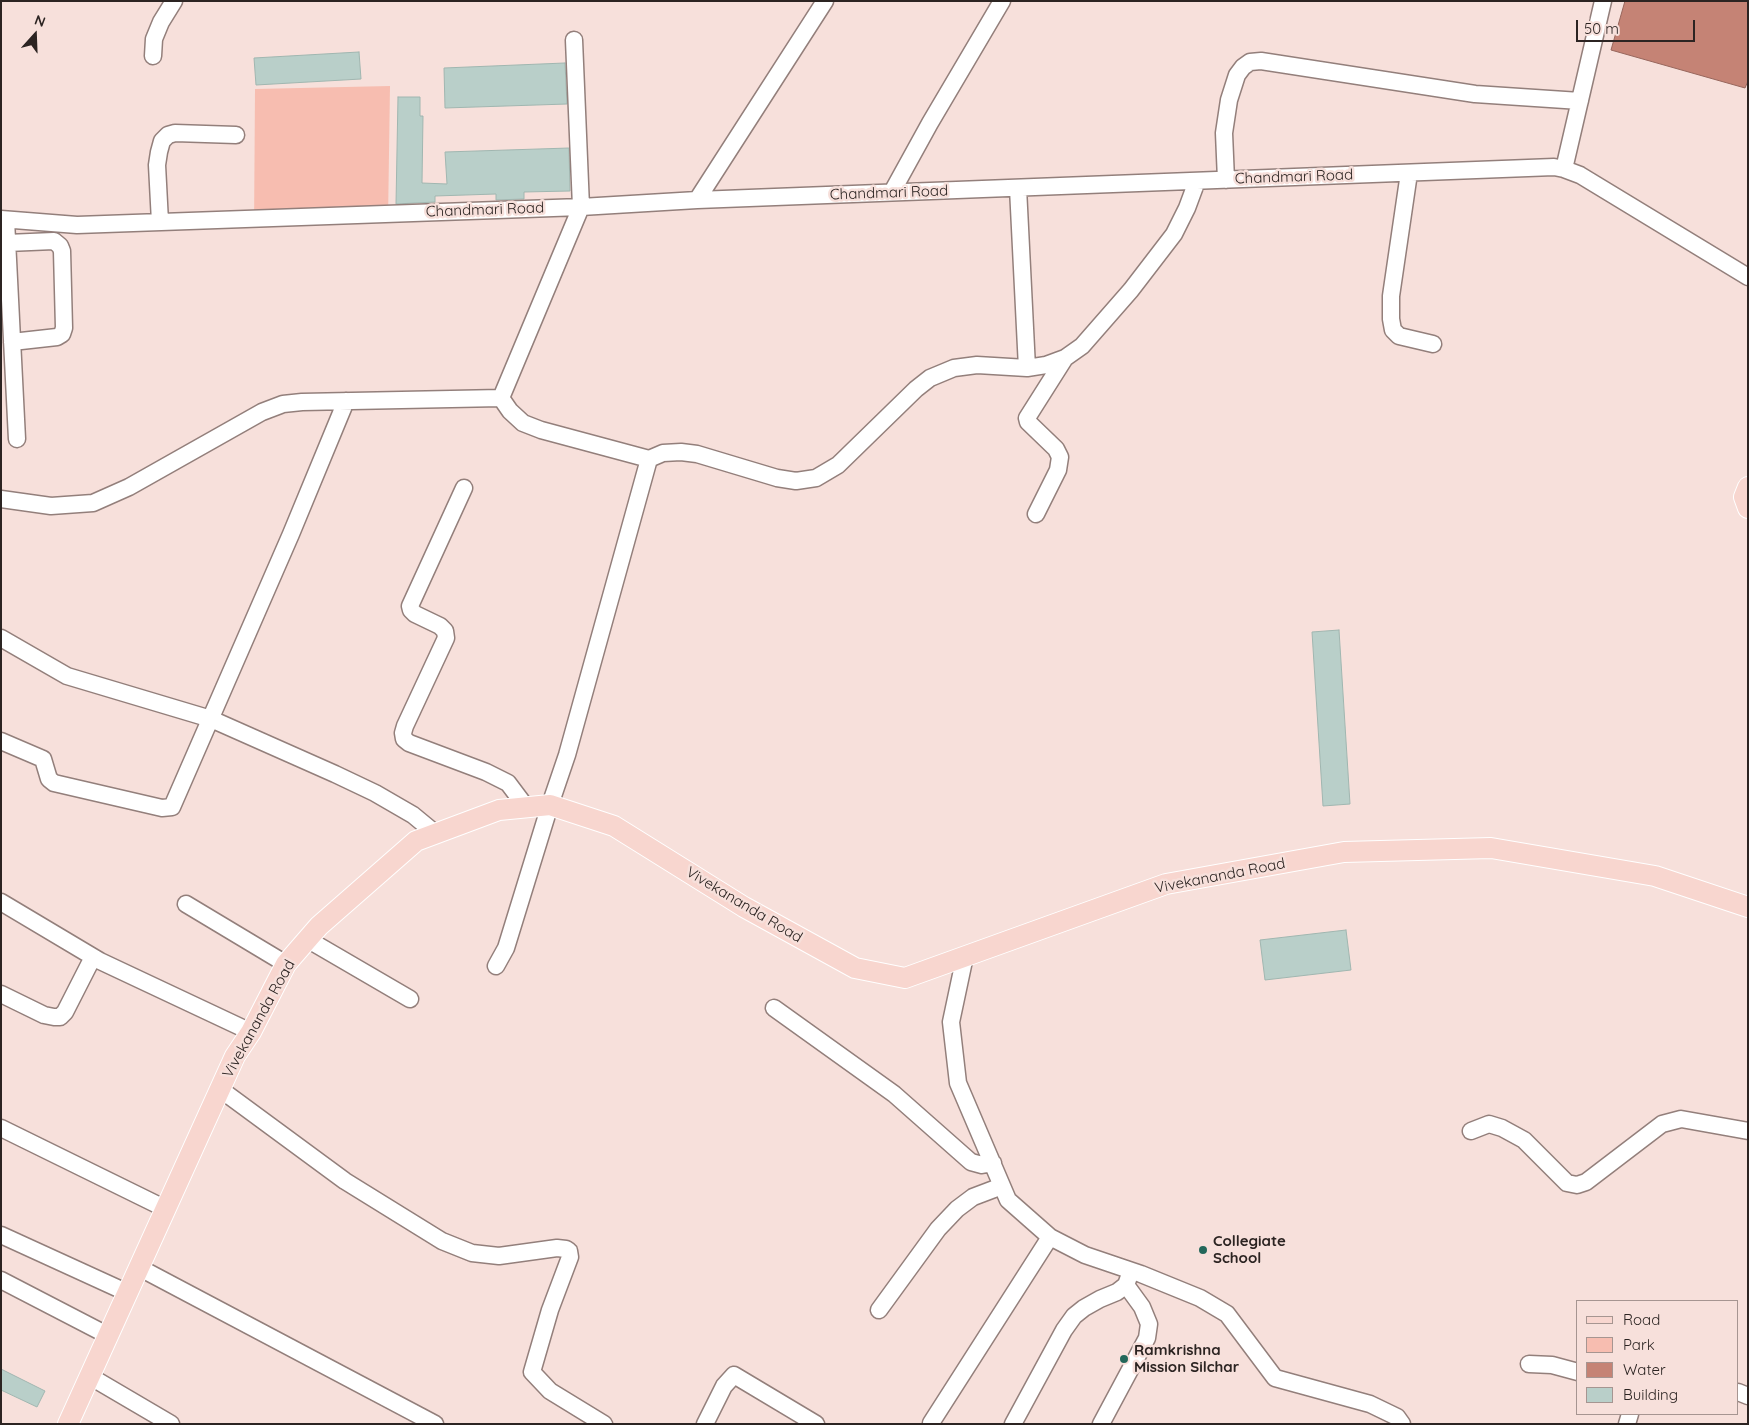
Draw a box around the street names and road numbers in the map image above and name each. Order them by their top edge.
street label: Chandmari Road [1235,166,1353,188]
street label: Chandmari Road [830,182,948,204]
street label: Chandmari Road [426,199,544,221]
street label: Vivekananda Road [1153,855,1287,897]
street label: Vivekananda Road [683,863,805,947]
street label: Vivekananda Road [219,957,299,1081]

